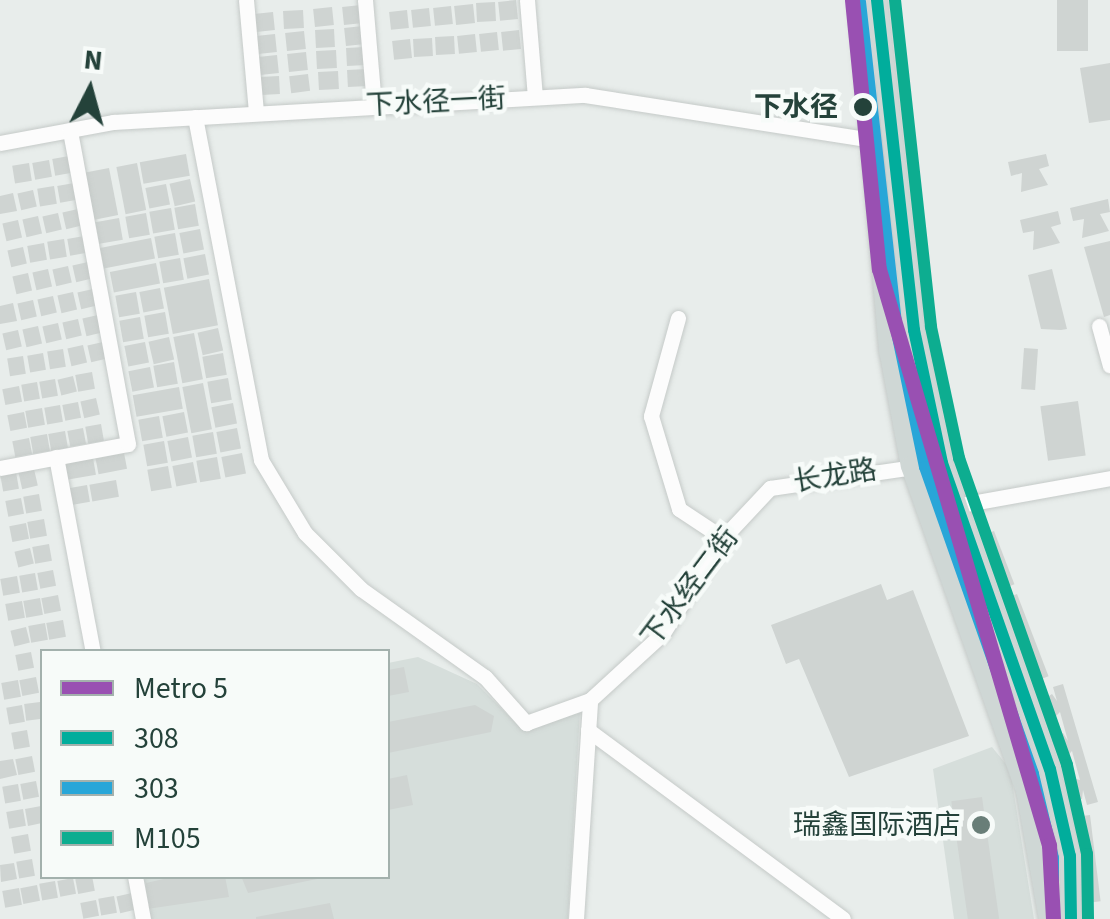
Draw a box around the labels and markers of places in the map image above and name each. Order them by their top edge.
place label: 下水径 [754,90,838,124]
marker: 下水径 [847,91,879,123]
place label: 瑞鑫国际酒店 [793,808,961,842]
marker: 瑞鑫国际酒店 [970,814,992,836]

